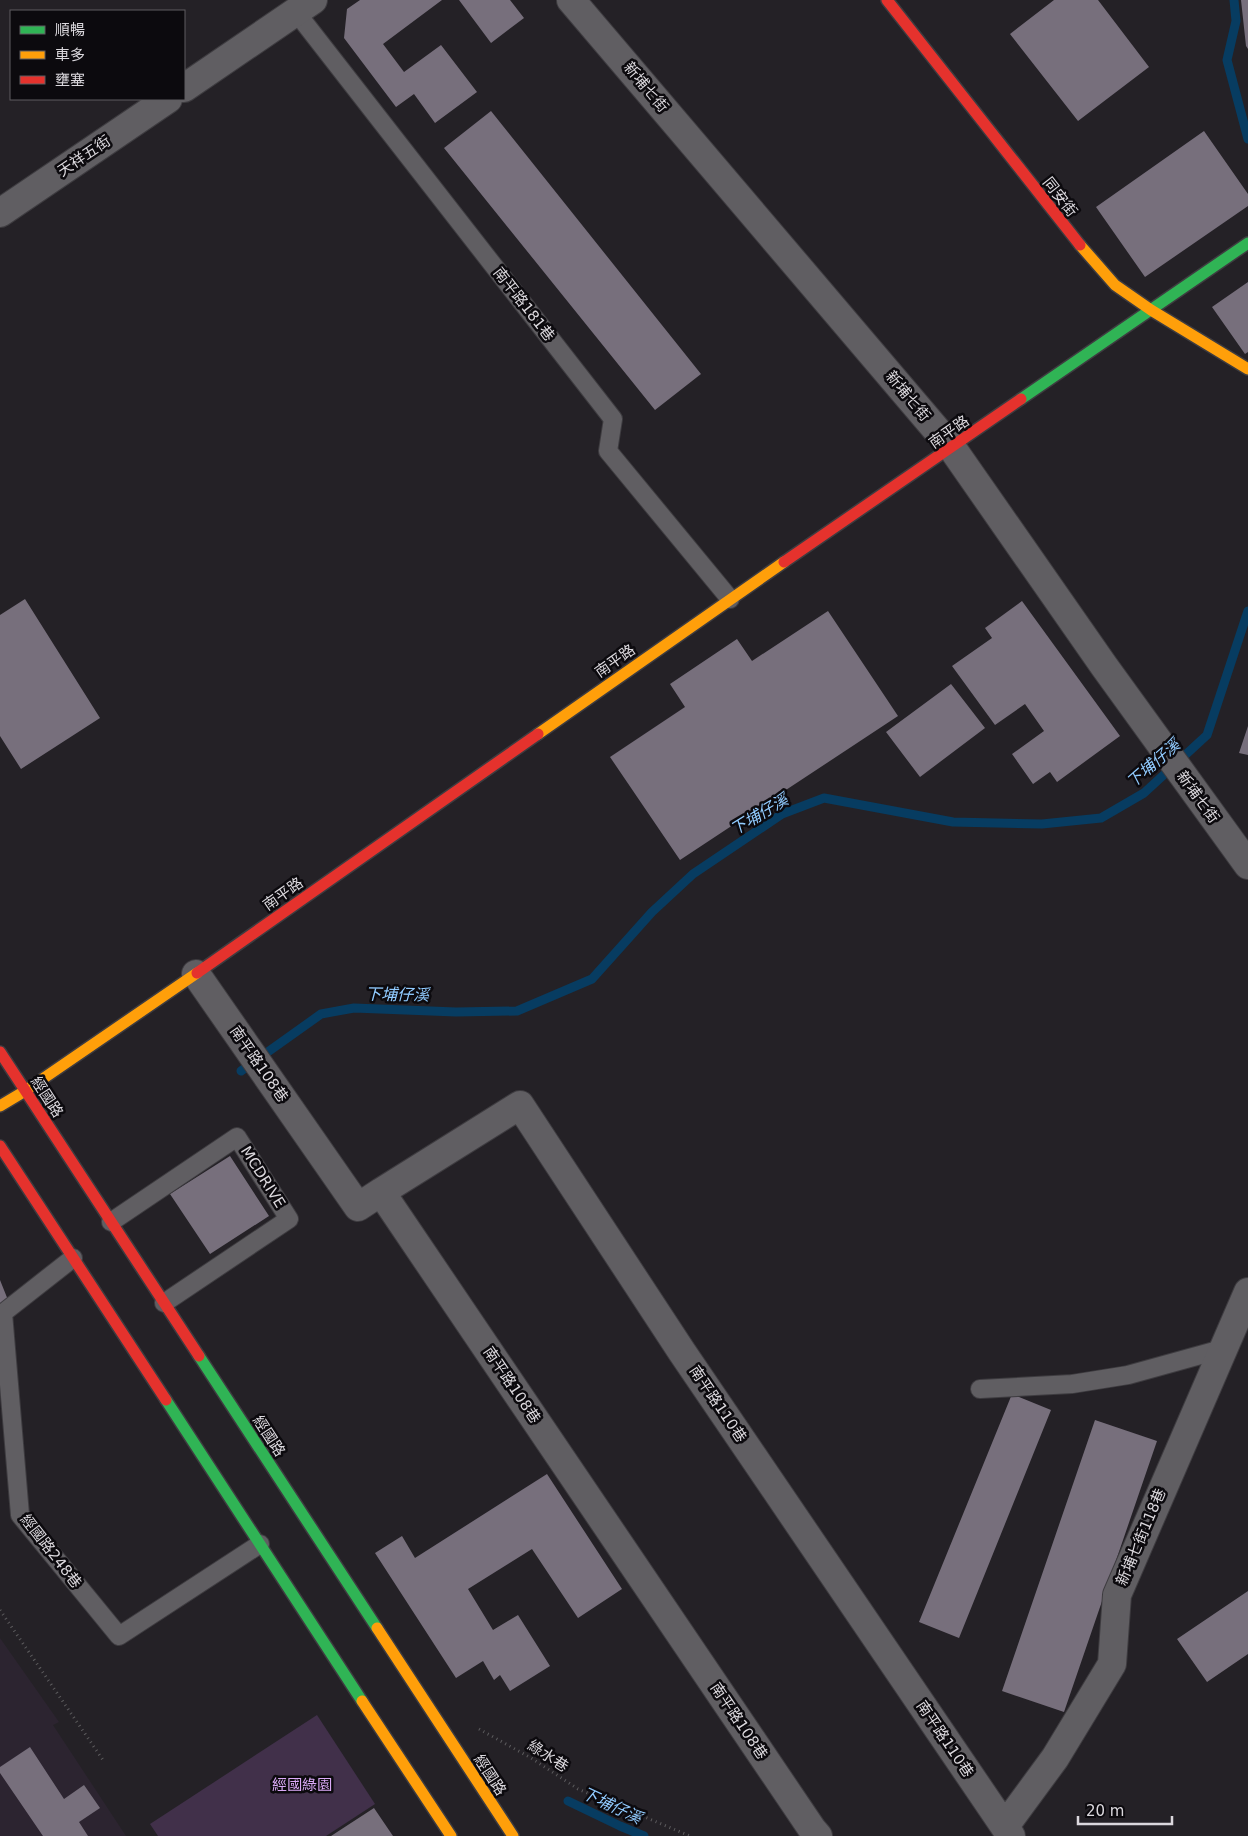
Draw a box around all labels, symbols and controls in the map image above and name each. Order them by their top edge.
legend [10,10,185,100]
text: 順暢 [55,21,85,39]
text: 車多 [55,46,85,64]
street label: 新埔七街 [620,58,672,116]
text: 壅塞 [55,71,85,89]
street label: 天祥五街 [54,132,114,180]
street label: 同安街 [1039,174,1081,220]
street label: 南平路181巷 [490,264,558,344]
street label: 新埔七街 [882,367,934,425]
street label: 南平路 [925,412,973,452]
street label: 南平路 [591,641,639,681]
water label: 下埔仔溪 [1123,734,1185,792]
street label: 新埔七街 [1173,767,1223,827]
water label: 下埔仔溪 [727,789,793,839]
street label: 南平路 [259,874,307,914]
water label: 下埔仔溪 [365,984,431,1005]
street label: 南平路108巷 [226,1023,292,1105]
street label: 經國路 [27,1073,67,1121]
street label: MCDRIVE [237,1143,289,1211]
street label: 南平路108巷 [480,1343,544,1427]
street label: 南平路110巷 [686,1362,750,1446]
street label: 經國路 [249,1412,289,1460]
street label: 新埔七街118巷 [1112,1486,1170,1588]
street label: 經國路248巷 [17,1511,85,1591]
street label: 南平路108巷 [707,1679,771,1763]
street label: 南平路110巷 [913,1697,977,1781]
street label: 綠水巷 [524,1736,572,1776]
street label: 經國路 [470,1751,510,1799]
park label: 經國綠園 [272,1776,332,1794]
water label: 下埔仔溪 [579,1783,647,1828]
scale bar [1078,1794,1172,1826]
text: 20 m [1086,1802,1124,1820]

